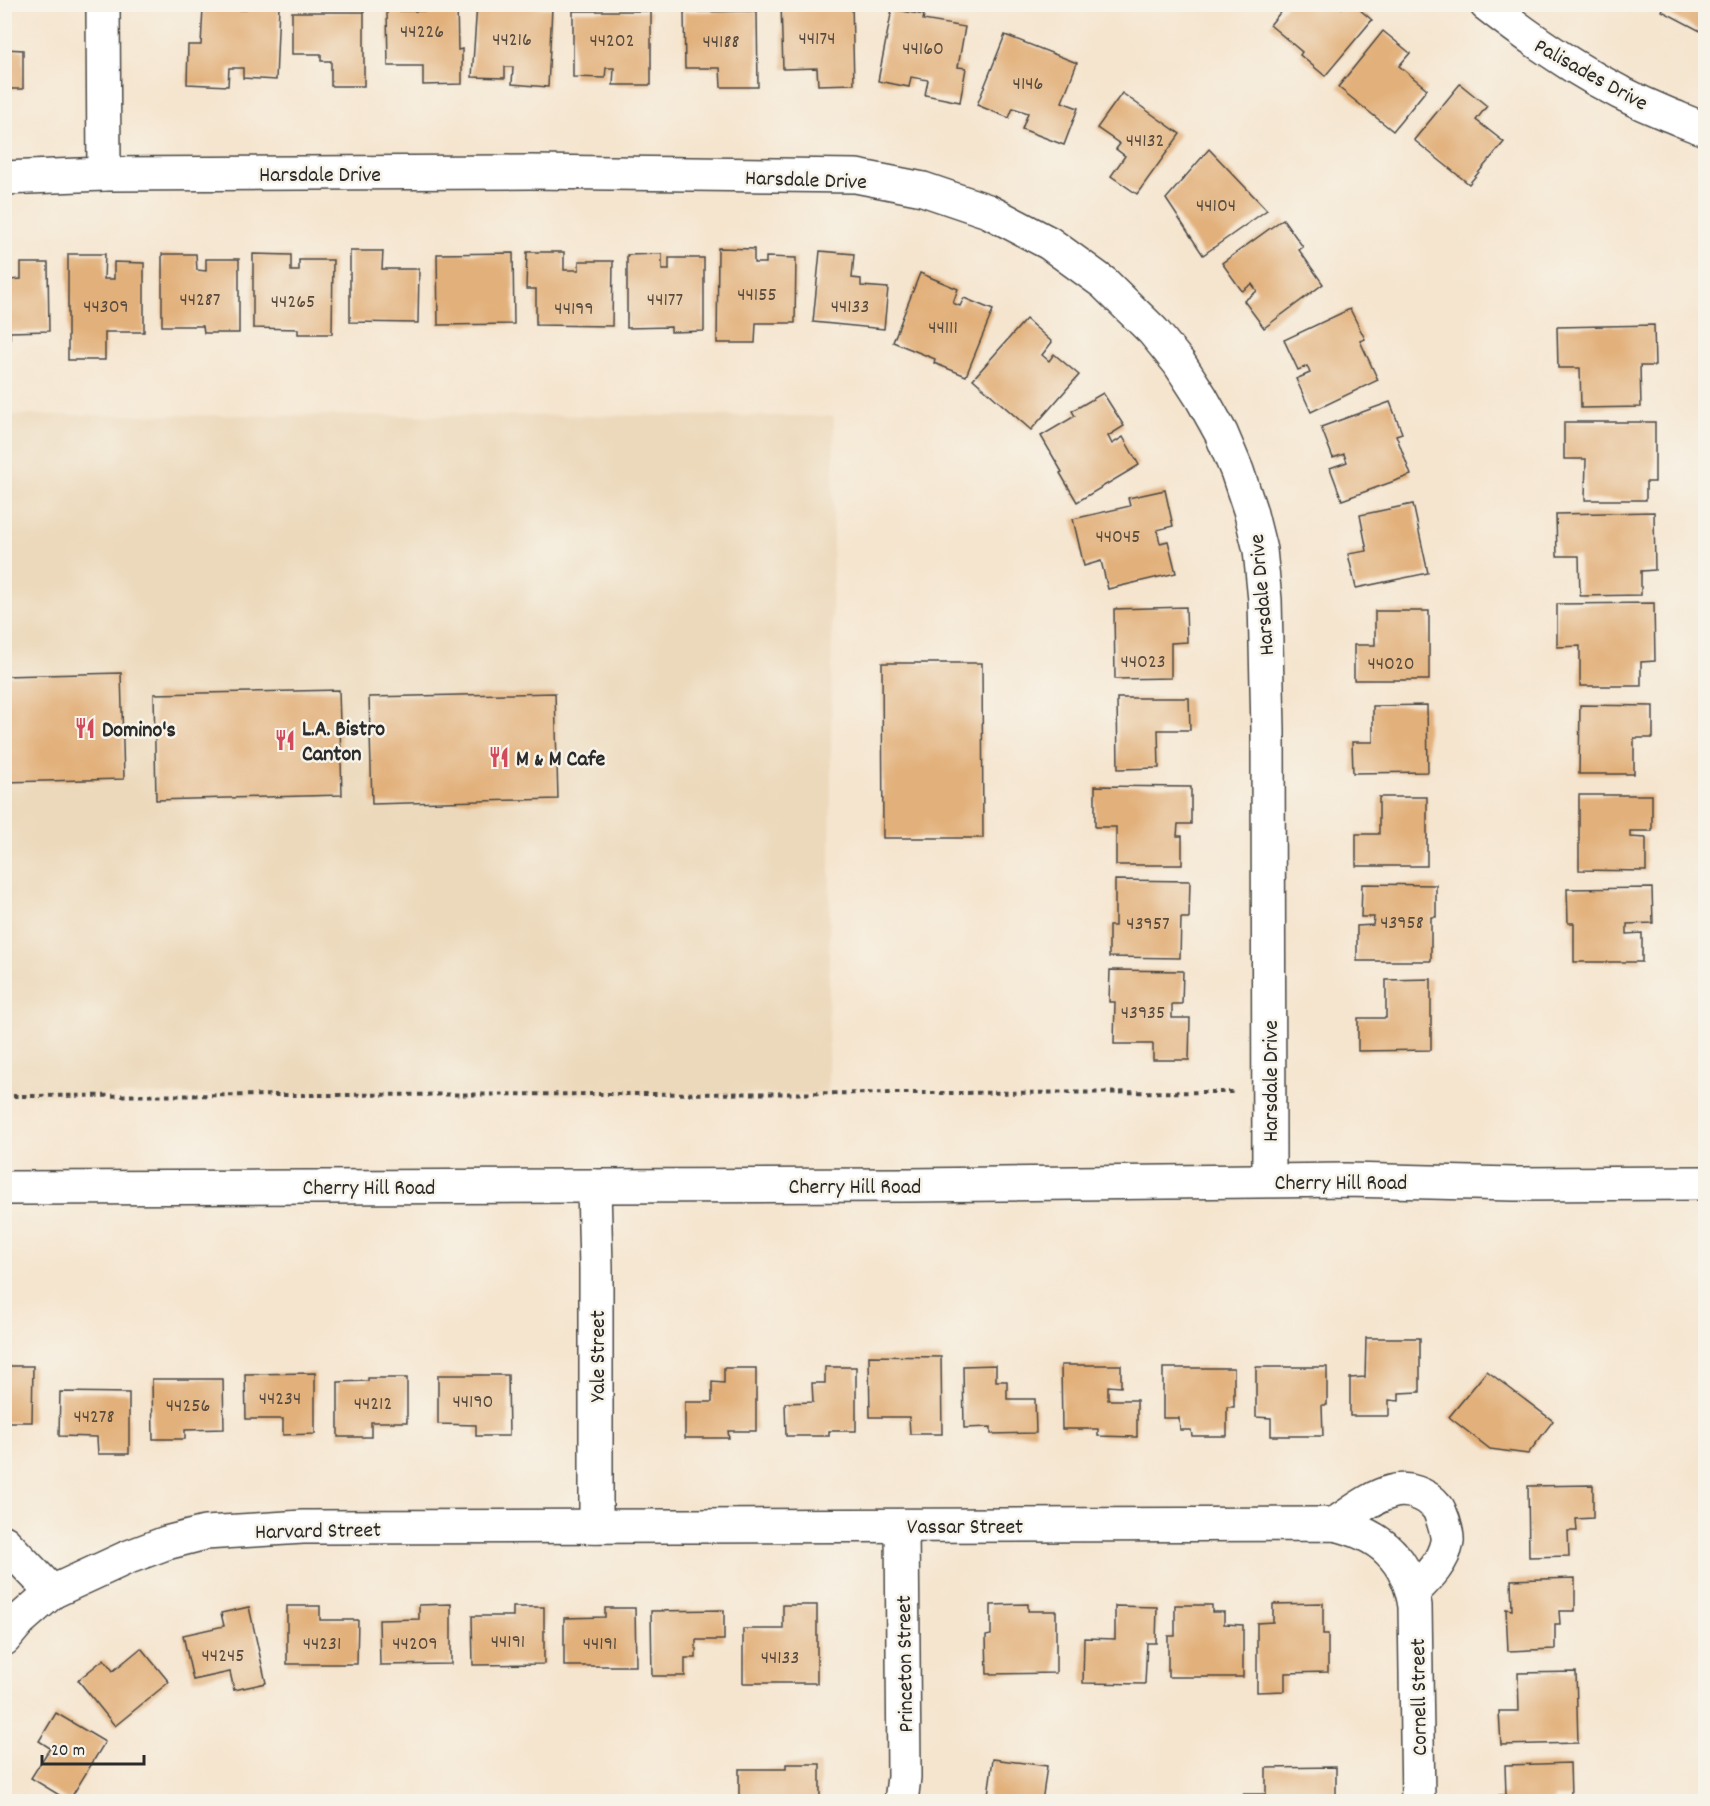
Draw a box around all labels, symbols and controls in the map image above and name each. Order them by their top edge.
house number: 44226 [400,19,444,47]
house number: 44174 [799,26,835,54]
house number: 44216 [492,27,532,55]
house number: 44202 [590,28,634,56]
house number: 44188 [702,29,740,57]
street label: Palisades Drive [1528,32,1653,120]
house number: 44160 [902,36,944,64]
house number: 4146 [1013,71,1043,99]
house number: 44132 [1126,128,1164,156]
street label: Harsdale Drive [259,161,381,192]
street label: Harsdale Drive [744,164,867,199]
house number: 44104 [1196,193,1236,221]
house number: 44155 [737,282,777,310]
house number: 44287 [179,287,221,315]
house number: 44177 [647,287,683,315]
house number: 44265 [271,289,315,317]
house number: 44309 [83,294,129,322]
house number: 44133 [831,294,869,322]
house number: 44199 [554,296,594,324]
house number: 44111 [928,315,958,343]
house number: 44045 [1095,524,1141,552]
street label: Harsdale Drive [1243,533,1284,657]
house number: 44023 [1120,649,1166,677]
house number: 44020 [1367,651,1415,679]
place label: L.A. Bistro Canton [302,715,385,771]
restaurant icon: Domino's [73,716,97,740]
place label: Domino's [102,716,176,747]
restaurant icon: L.A. Bistro Canton [273,728,297,752]
restaurant icon: M & M Cafe [487,745,511,769]
place label: M & M Cafe [516,745,606,776]
house number: 43958 [1380,910,1424,938]
house number: 43957 [1126,911,1170,939]
house number: 43935 [1121,1000,1165,1028]
street label: Harsdale Drive [1257,1020,1288,1142]
street label: Cherry Hill Road [1275,1169,1407,1200]
street label: Cherry Hill Road [789,1173,921,1204]
street label: Cherry Hill Road [303,1174,435,1205]
street label: Yale Street [584,1310,615,1402]
house number: 44234 [259,1386,301,1414]
house number: 44190 [452,1389,494,1417]
house number: 44212 [354,1391,392,1419]
house number: 44256 [166,1393,210,1421]
house number: 44278 [73,1404,115,1432]
street label: Vassar Street [907,1513,1023,1544]
street label: Harvard Street [255,1516,381,1549]
street label: Princeton Street [890,1595,923,1733]
house number: 44191 [491,1629,525,1657]
house number: 44231 [303,1631,341,1659]
house number: 44209 [392,1631,438,1659]
house number: 44191 [583,1631,617,1659]
street label: Cornell Street [1404,1638,1437,1756]
house number: 44245 [202,1643,244,1671]
house number: 44133 [761,1645,799,1673]
scale bar [42,1728,144,1766]
text: 20 m [51,1739,85,1764]

